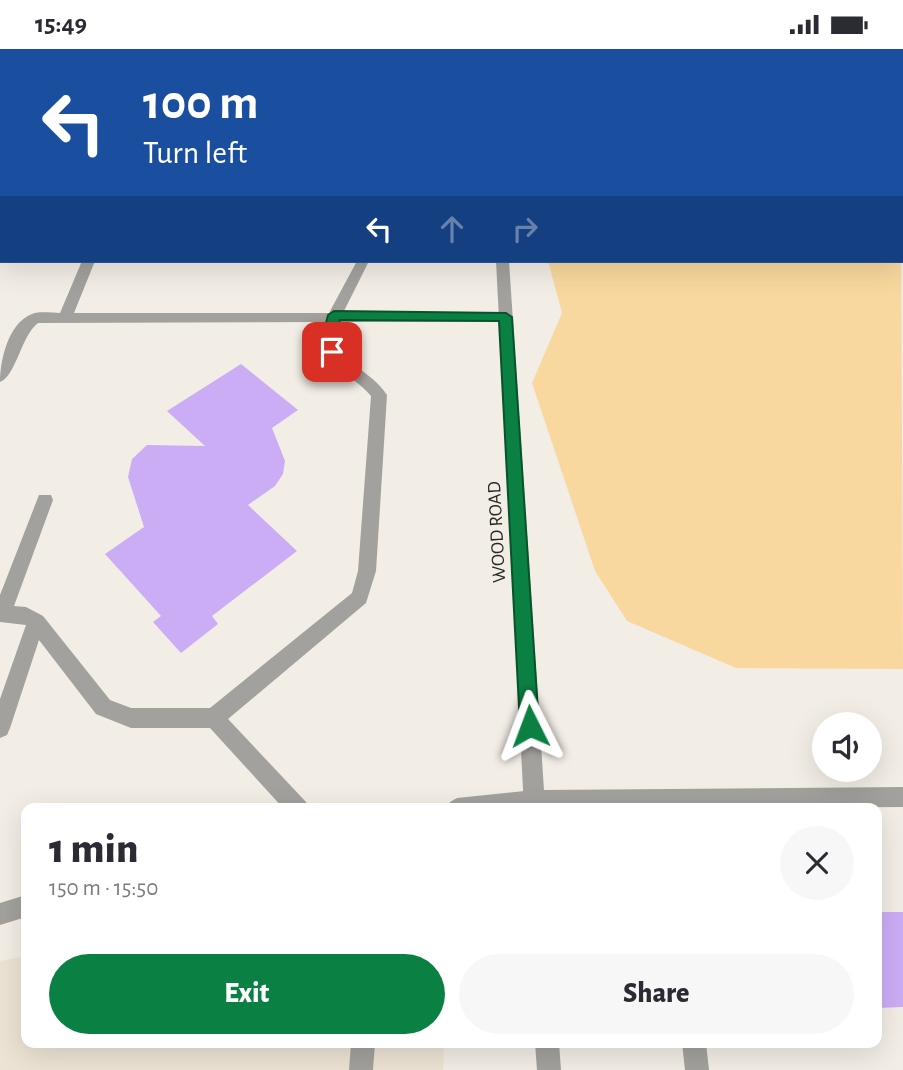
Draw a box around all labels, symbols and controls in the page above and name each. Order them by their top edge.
text: 15:49 [35,11,87,37]
icon: left [28,77,119,168]
text: 100 m [143,79,259,128]
text: Turn left [143,137,247,169]
icon: left [360,210,398,248]
icon: ahead [433,210,471,248]
icon: right [506,210,544,248]
pin [302,322,362,382]
icon: arrive [313,333,351,371]
street label: WOOD ROAD [485,481,509,583]
position arrow [493,689,567,763]
map controls [812,712,882,782]
button: sound [812,712,882,782]
button: close [780,826,854,900]
text: 1 min [49,828,138,870]
text: 150 m · 15:50 [49,877,158,900]
button: Exit [49,954,445,1034]
button: Share [459,954,854,1034]

